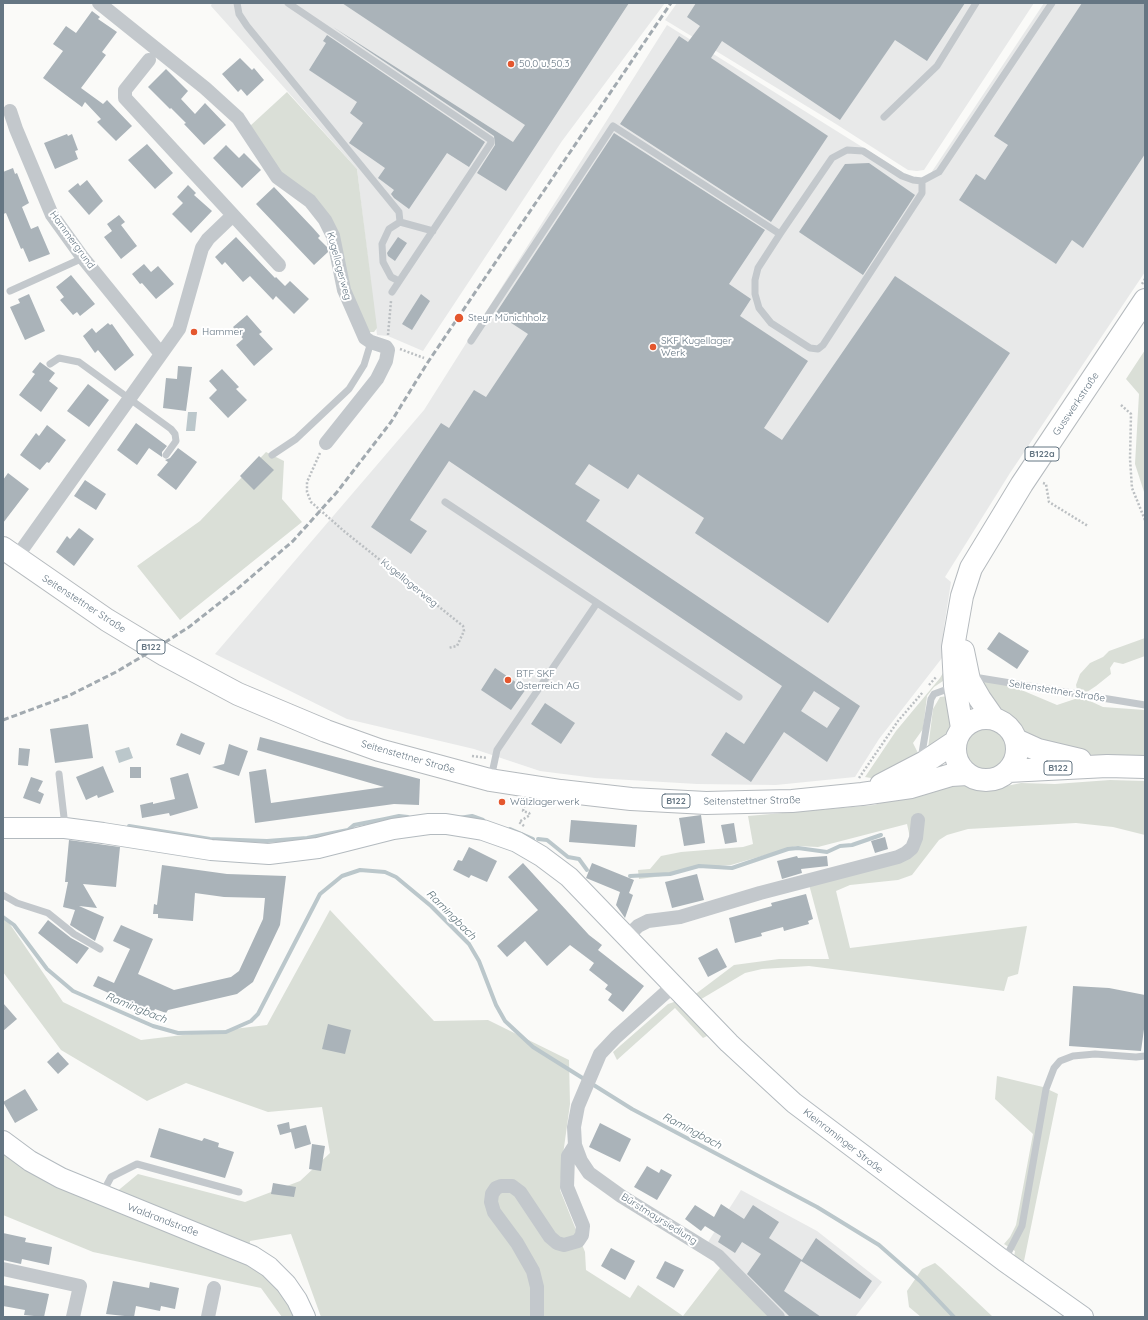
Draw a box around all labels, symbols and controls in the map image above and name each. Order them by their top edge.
place label: 50.0 u. 50.3 [519,58,570,70]
marker: 50.0 u. 50.3 [506,59,516,69]
street label: Hammergrund [47,209,97,271]
street label: Kugellagerweg [324,231,354,301]
marker: Steyr Münichholz [453,312,465,324]
place label: Steyr Münichholz [468,312,546,324]
place label: Hammer [202,326,243,338]
marker: Hammer [189,327,199,337]
place label: SKF Kugellager Werk [661,335,732,358]
marker: SKF Kugellager Werk [648,342,658,352]
street label: Gusswerkstraße [1050,370,1102,438]
road number: B122a [1025,447,1059,461]
street label: Kugellagerweg [378,556,440,610]
street label: Seitenstettner Straße [40,573,128,635]
road number: B122 [137,640,165,654]
place label: BTF SKF Österreich AG [516,668,580,692]
marker: BTF SKF Österreich AG [503,675,513,685]
street label: Seitenstettner Straße [1008,677,1106,705]
street label: Seitenstettner Straße [360,738,456,776]
road number: B122 [1044,761,1072,775]
road number: B122 [662,794,690,808]
street label: Seitenstettner Straße [703,794,801,808]
place label: Wälzlagerwerk [510,796,579,808]
marker: Wälzlagerwerk [497,797,507,807]
water label: Ramingbach [423,887,479,943]
water label: Ramingbach [103,990,169,1026]
street label: Kleinraminger Straße [801,1106,885,1176]
water label: Ramingbach [660,1110,724,1152]
street label: Bürstmayrsiedlung [619,1191,699,1247]
street label: Waldrandstraße [126,1201,200,1239]

